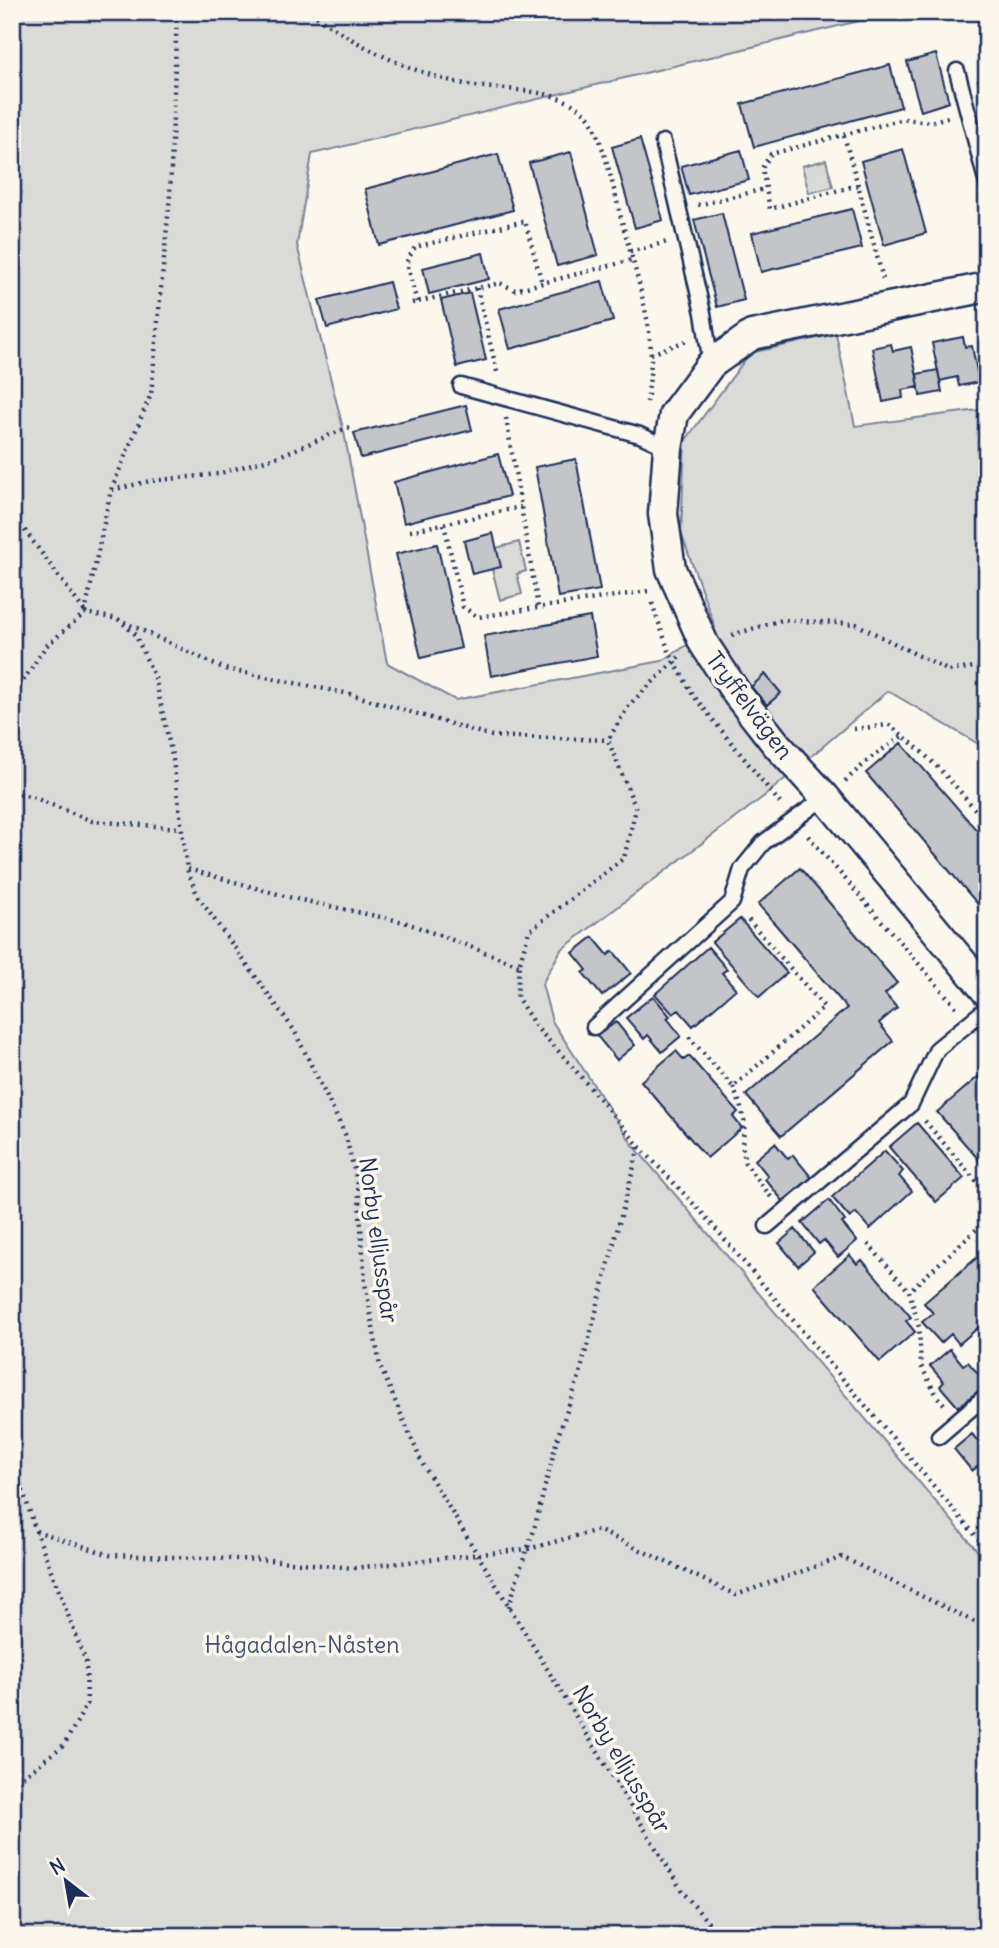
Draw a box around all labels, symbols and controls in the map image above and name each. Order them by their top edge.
street label: Tryffelvägen [700,645,800,765]
street label: Norby elljusspår [353,1155,405,1325]
park label: Hågadalen-Nåsten [204,1630,400,1659]
street label: Norby elljusspår [567,1680,678,1839]
north arrow [32,1846,102,1916]
text: N [45,1853,69,1880]

